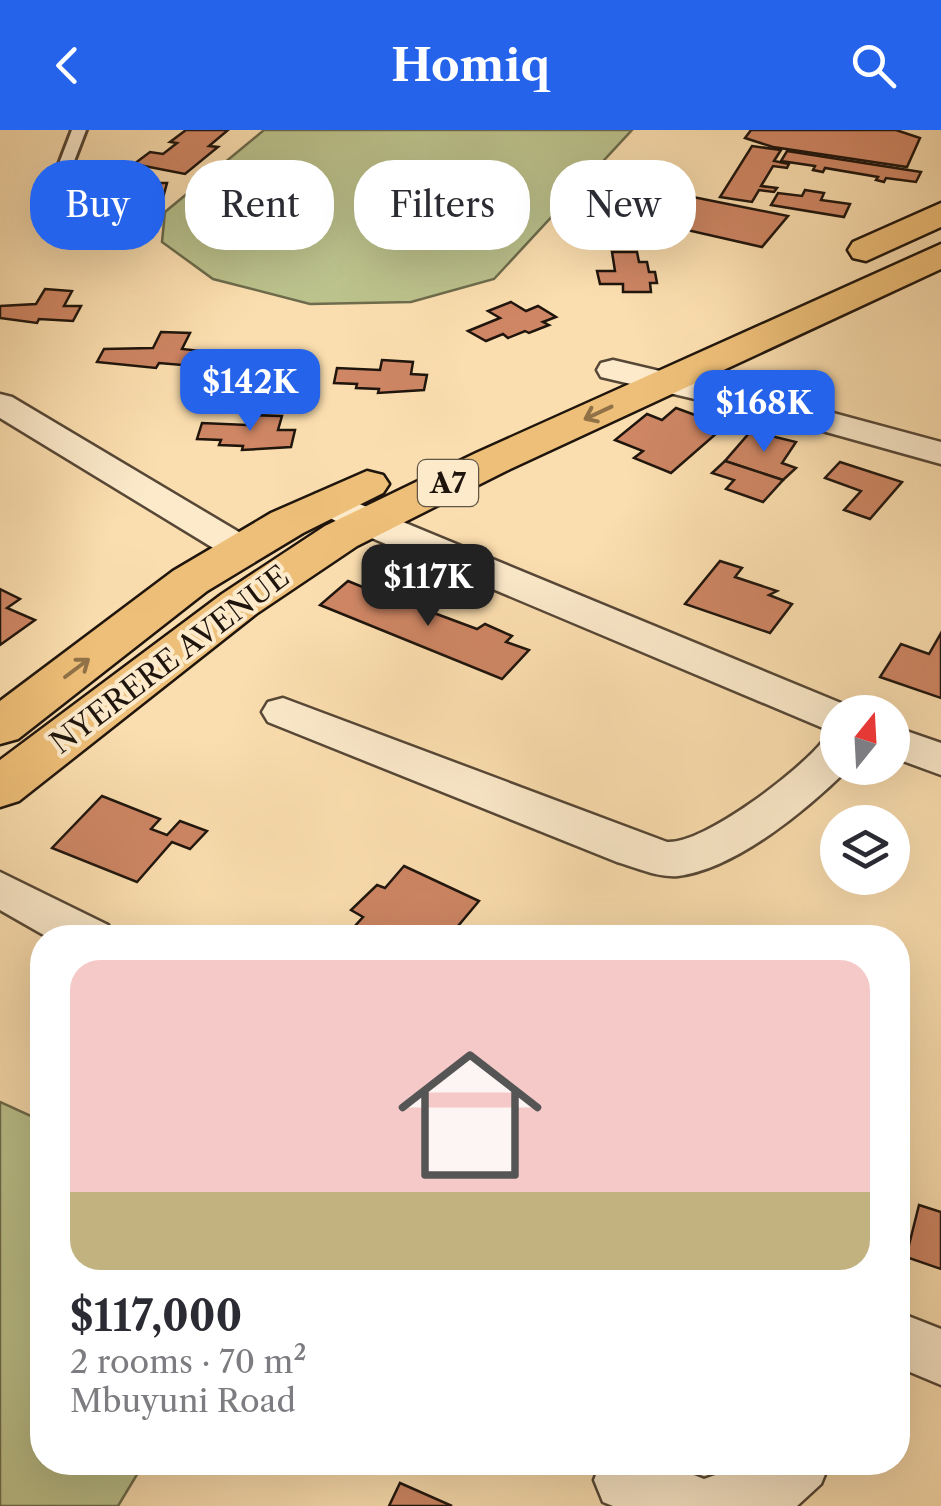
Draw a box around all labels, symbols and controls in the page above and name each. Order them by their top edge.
text: Homiq [391,37,550,93]
icon: back [40,38,95,93]
icon: search [846,38,901,93]
chip: Buy [30,160,165,250]
chip: Rent [185,160,334,250]
chip: Filters [354,160,530,250]
chip: New [550,160,696,250]
pin: $142K [180,349,320,434]
text: $142K [202,362,298,401]
pin: $168K [694,370,834,455]
text: $168K [716,383,812,422]
one-way arrow [583,405,614,423]
road number: A7 [418,460,478,506]
pin: $117K [358,544,498,629]
text: $117K [384,557,472,596]
street label: NYERERE AVENUE [43,558,296,761]
one-way arrow [64,657,90,679]
north arrow [820,695,910,785]
map controls [820,695,910,895]
button: layers [820,805,910,895]
icon: home [380,1025,560,1205]
text: $117,000 [70,1290,242,1342]
text: 2 rooms · 70 m² [70,1342,306,1381]
text: Mbuyuni Road [70,1381,296,1420]

